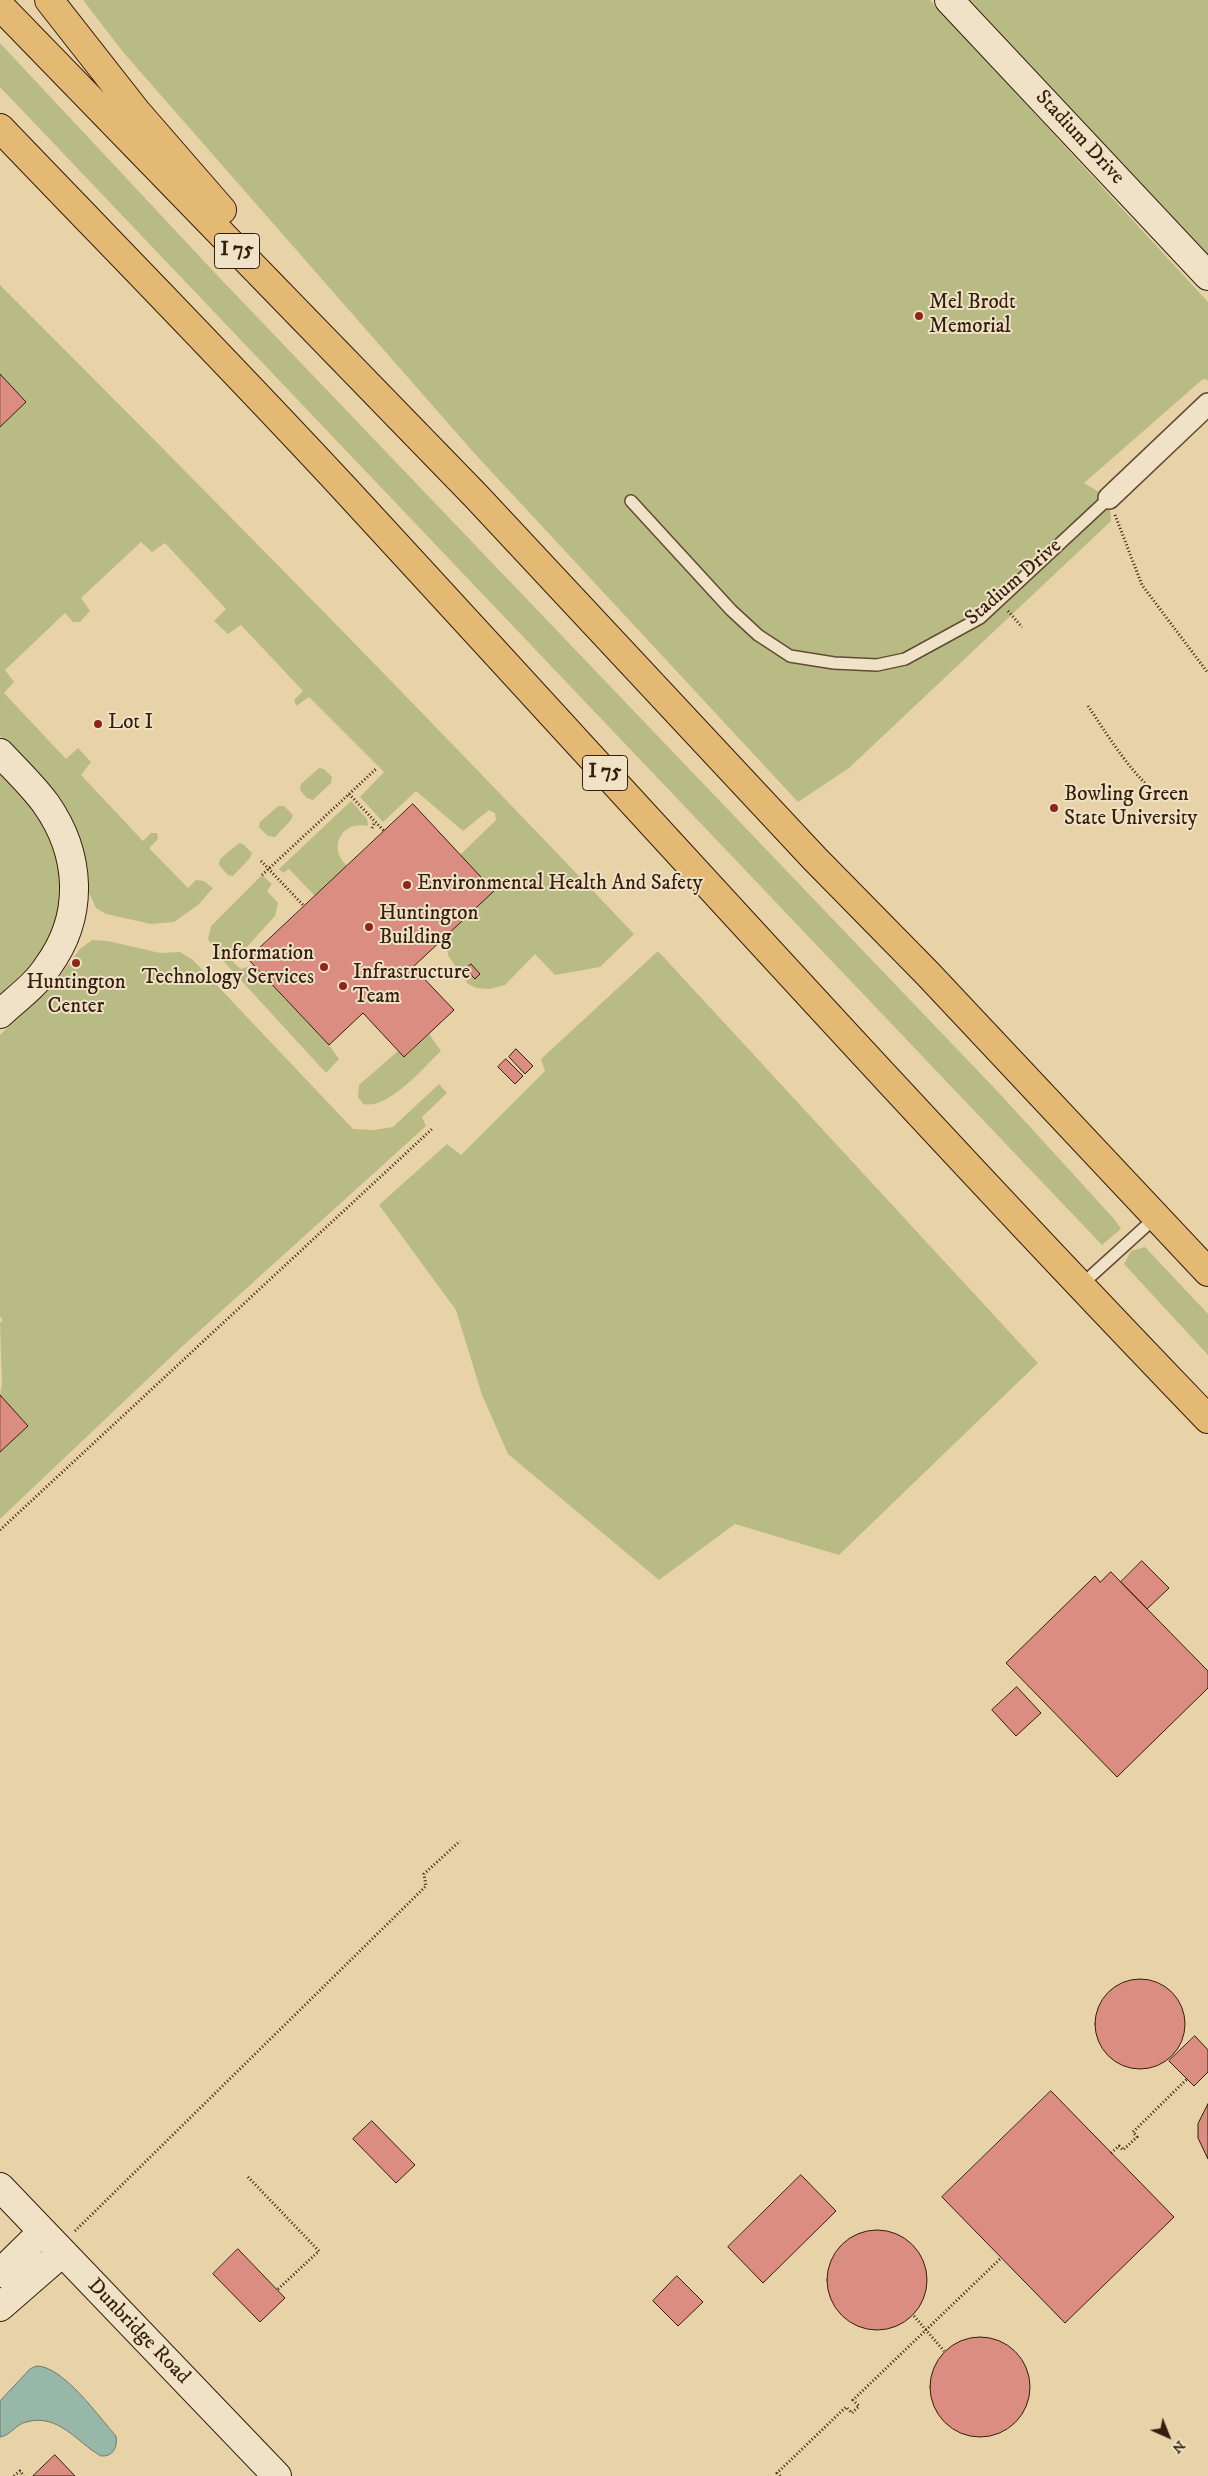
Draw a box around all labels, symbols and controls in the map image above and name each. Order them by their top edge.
street label: Stadium Drive [1029,86,1129,190]
road number: I 75 [214,234,260,268]
place label: Mel Brodt Memorial [929,291,1016,341]
marker: Mel Brodt Memorial [913,310,925,322]
street label: Stadium Drive [961,534,1067,632]
place label: Lot I [108,711,153,737]
marker: Lot I [92,718,104,730]
road number: I 75 [582,756,628,790]
place label: Bowling Green State University [1064,783,1197,833]
marker: Bowling Green State University [1048,802,1060,814]
place label: Environmental Health And Safety [417,872,703,898]
marker: Environmental Health And Safety [401,879,413,891]
place label: Huntington Building [379,902,479,952]
marker: Huntington Building [363,921,375,933]
place label: Information Technology Services [142,942,314,992]
marker: Huntington Center [70,957,82,969]
marker: Information Technology Services [318,961,330,973]
place label: Infrastructure Team [353,961,470,1011]
place label: Huntington Center [26,971,126,1021]
marker: Infrastructure Team [337,980,349,992]
street label: Dunbridge Road [81,2274,195,2390]
north arrow [1143,2411,1193,2461]
text: N [1168,2436,1189,2457]

